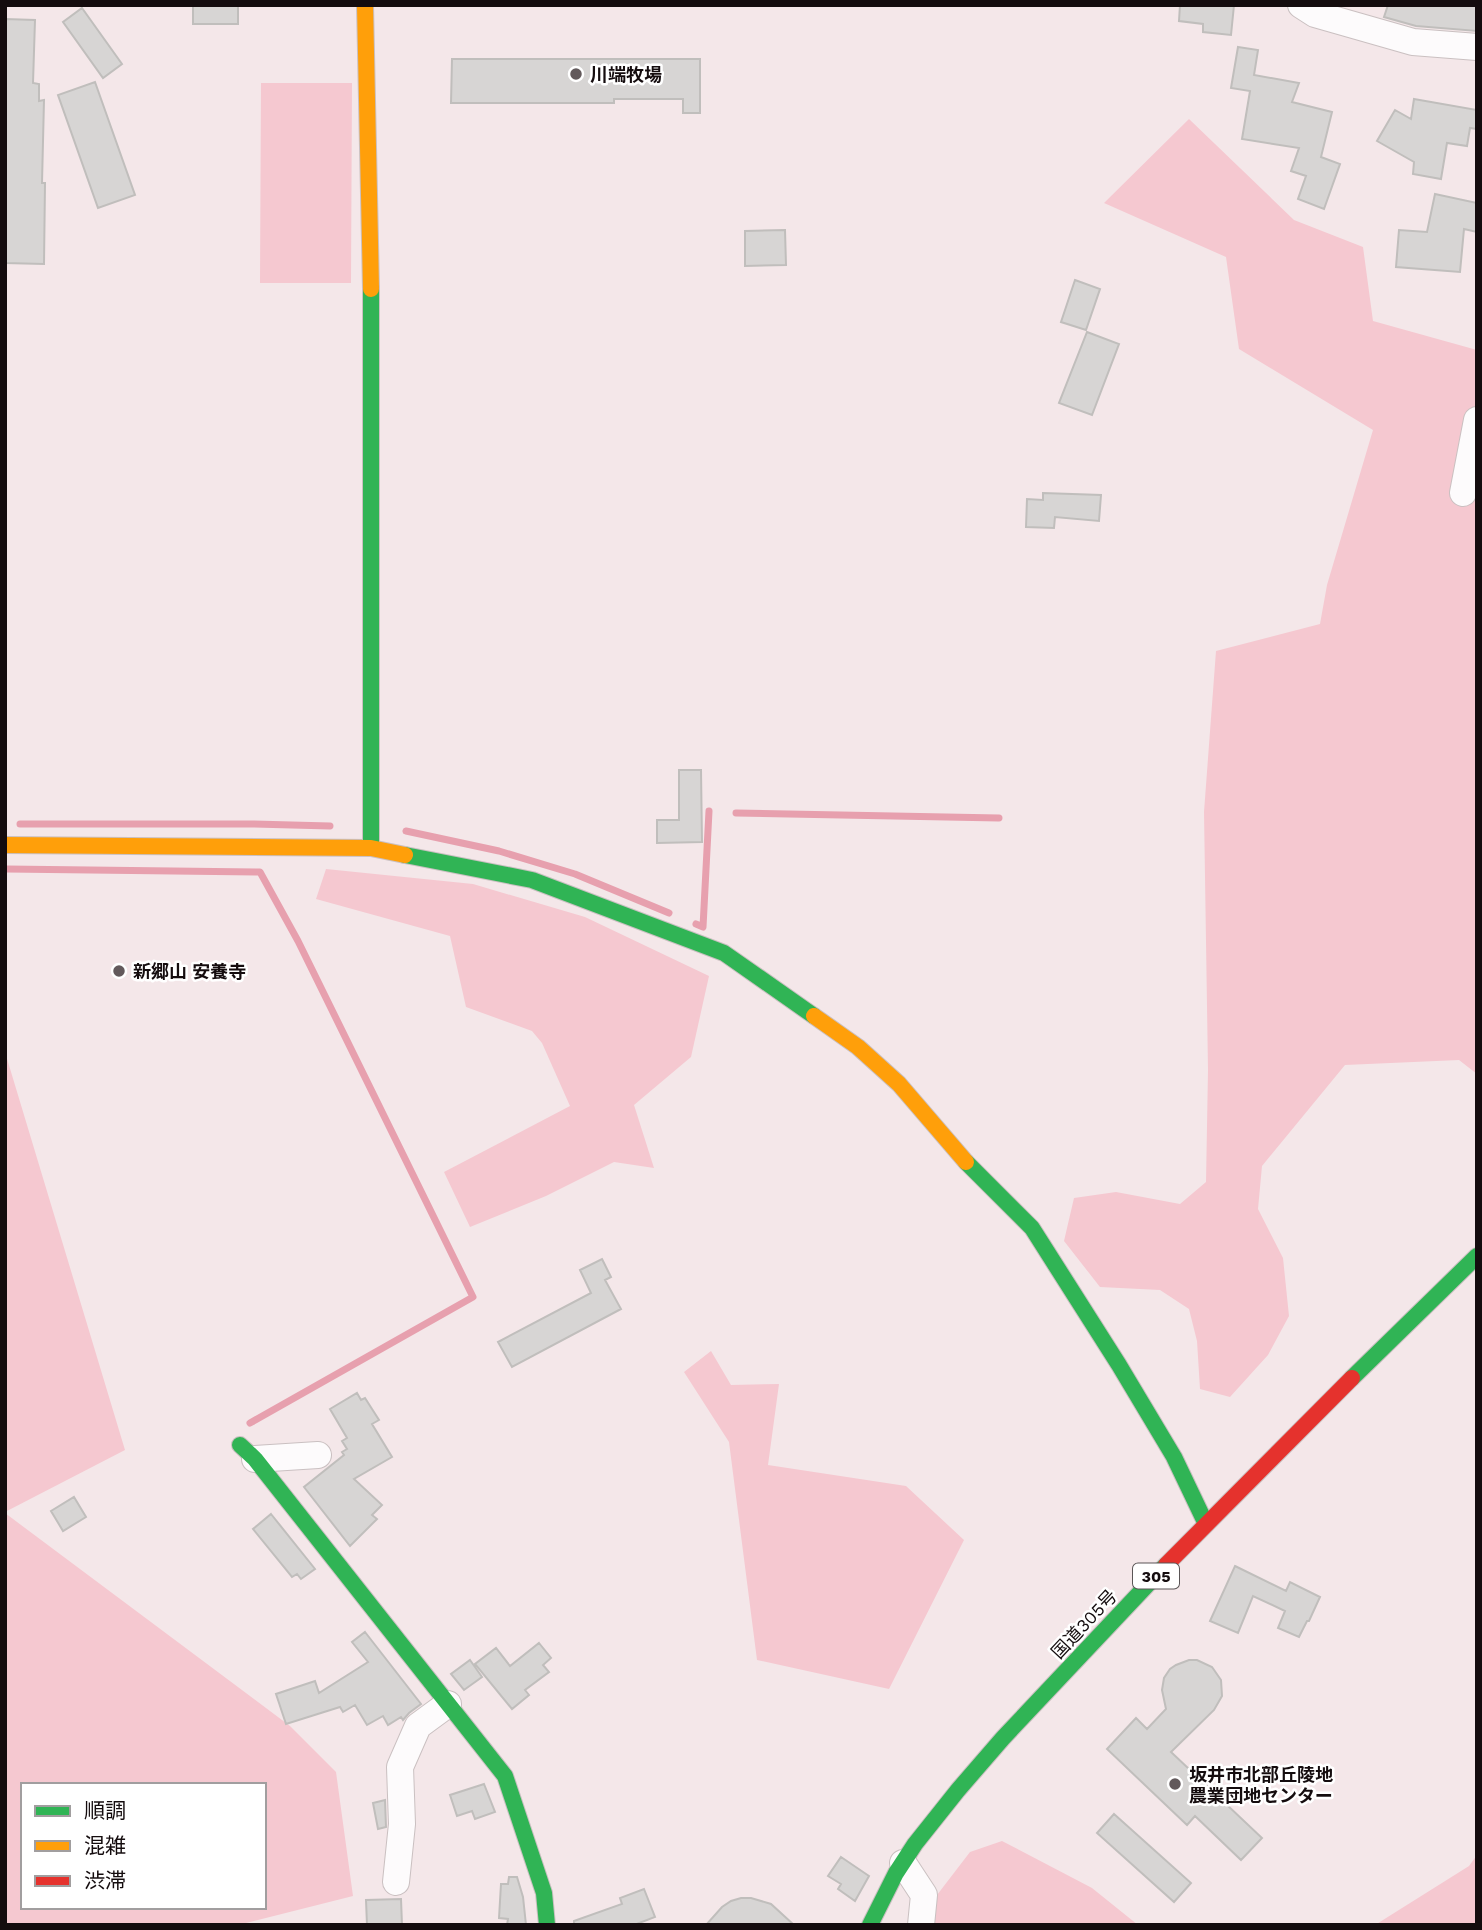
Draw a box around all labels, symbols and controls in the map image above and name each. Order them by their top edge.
place label: 川端牧場 [590,64,662,85]
marker: 川端牧場 [568,66,584,82]
place label: 新郷山 安養寺 [133,961,246,982]
marker: 新郷山 安養寺 [111,963,127,979]
road number: 305 [1133,1564,1179,1588]
street label: 国道305号 [1047,1585,1121,1663]
place label: 坂井市北部丘陵地 農業団地センター [1189,1764,1333,1806]
marker: 坂井市北部丘陵地 農業団地センター [1167,1776,1183,1792]
legend [21,1783,266,1909]
text: 順調 [84,1798,126,1823]
text: 混雑 [84,1833,126,1858]
text: 渋滞 [84,1868,126,1893]

